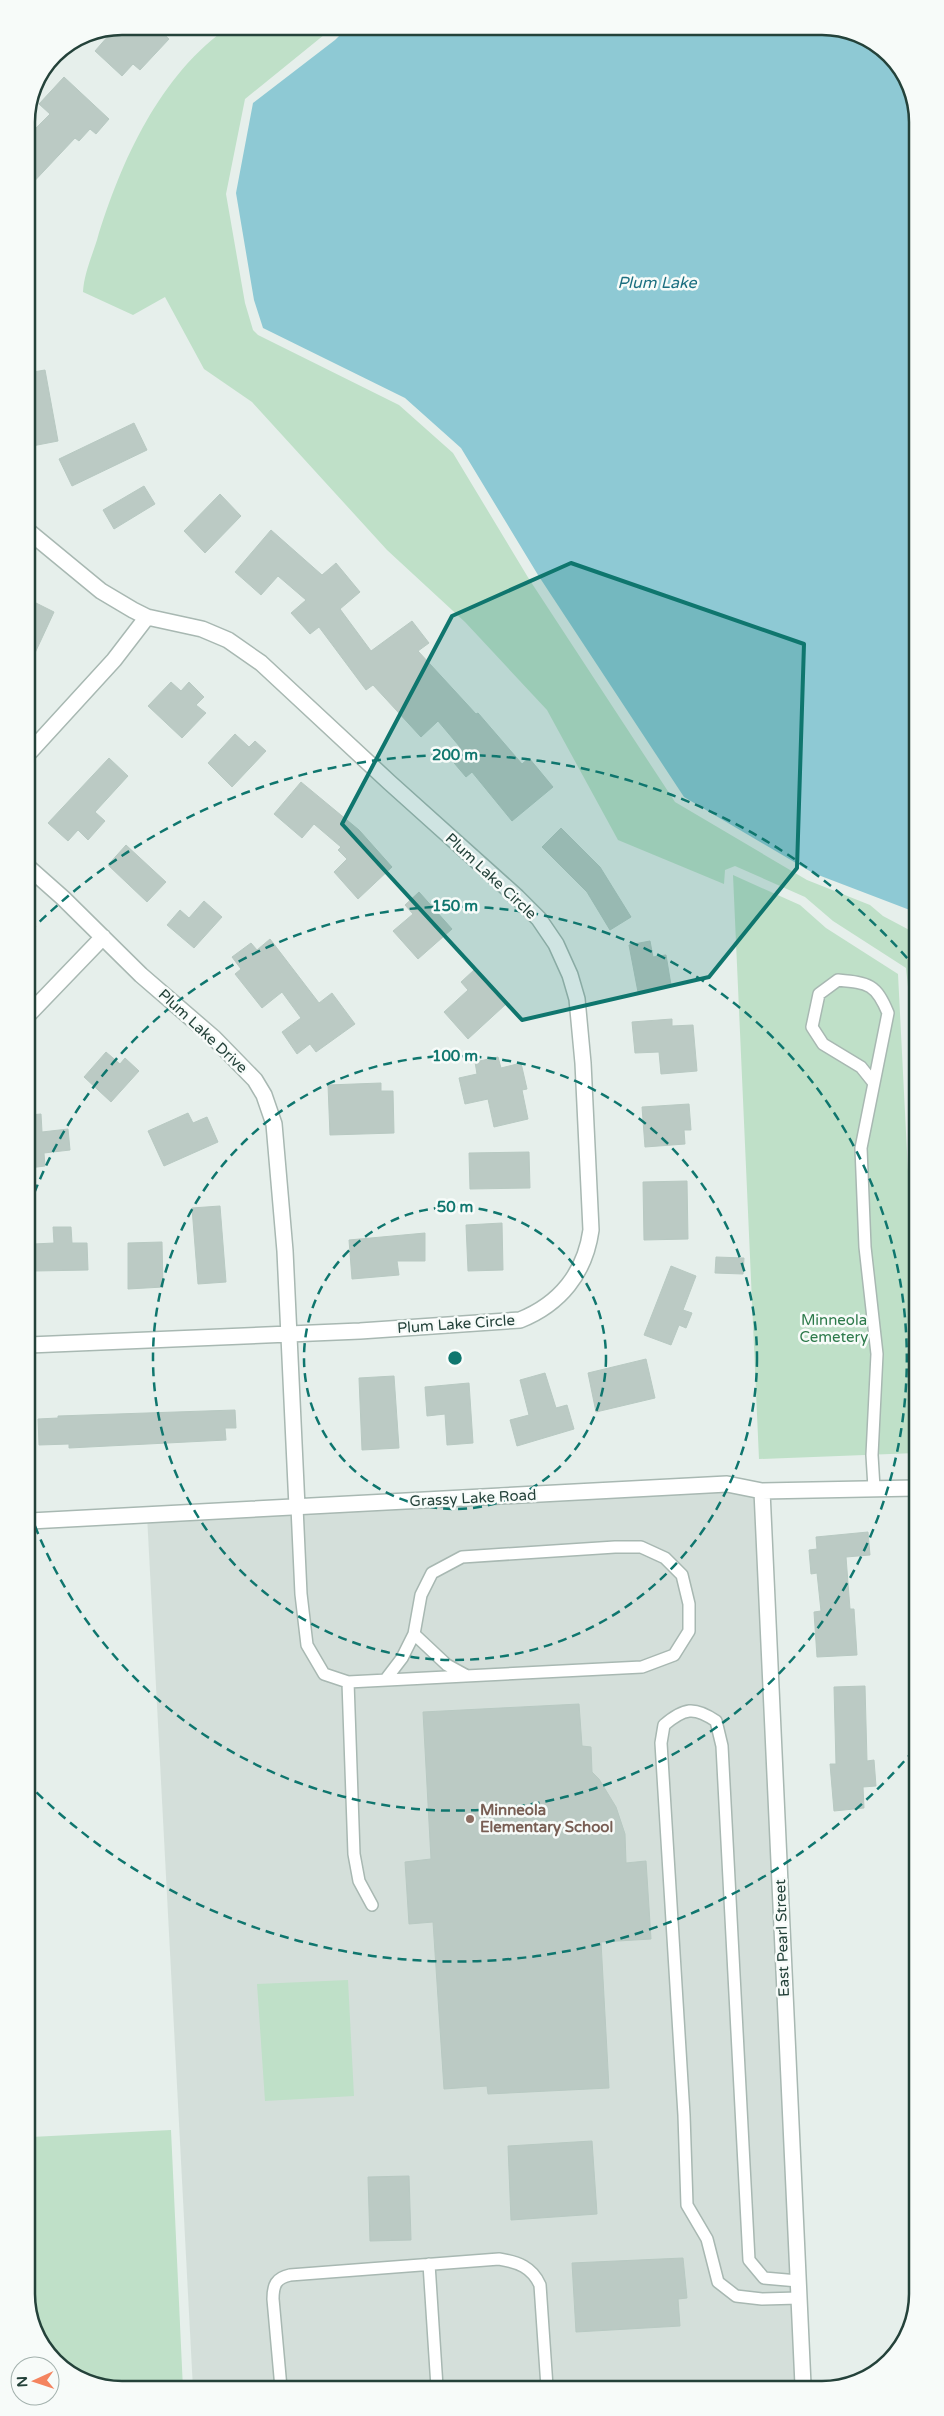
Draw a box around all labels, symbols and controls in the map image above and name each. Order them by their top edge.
water label: Plum Lake [617,273,697,293]
text: 200 m [432,746,478,764]
street label: Plum Lake Circle [442,829,540,923]
text: 150 m [432,897,478,915]
street label: Plum Lake Drive [155,985,251,1077]
text: 100 m [432,1047,478,1065]
text: 50 m [437,1198,473,1216]
street label: Plum Lake Circle [397,1311,515,1337]
park label: Minneola Cemetery [800,1311,868,1346]
centre of rings [446,1349,464,1367]
street label: Grassy Lake Road [409,1486,537,1510]
place label: Minneola Elementary School [480,1801,613,1837]
marker: Minneola Elementary School [464,1813,476,1825]
street label: East Pearl Street [771,1879,793,1997]
north arrow [10,2356,60,2406]
text: N [14,2376,31,2388]

